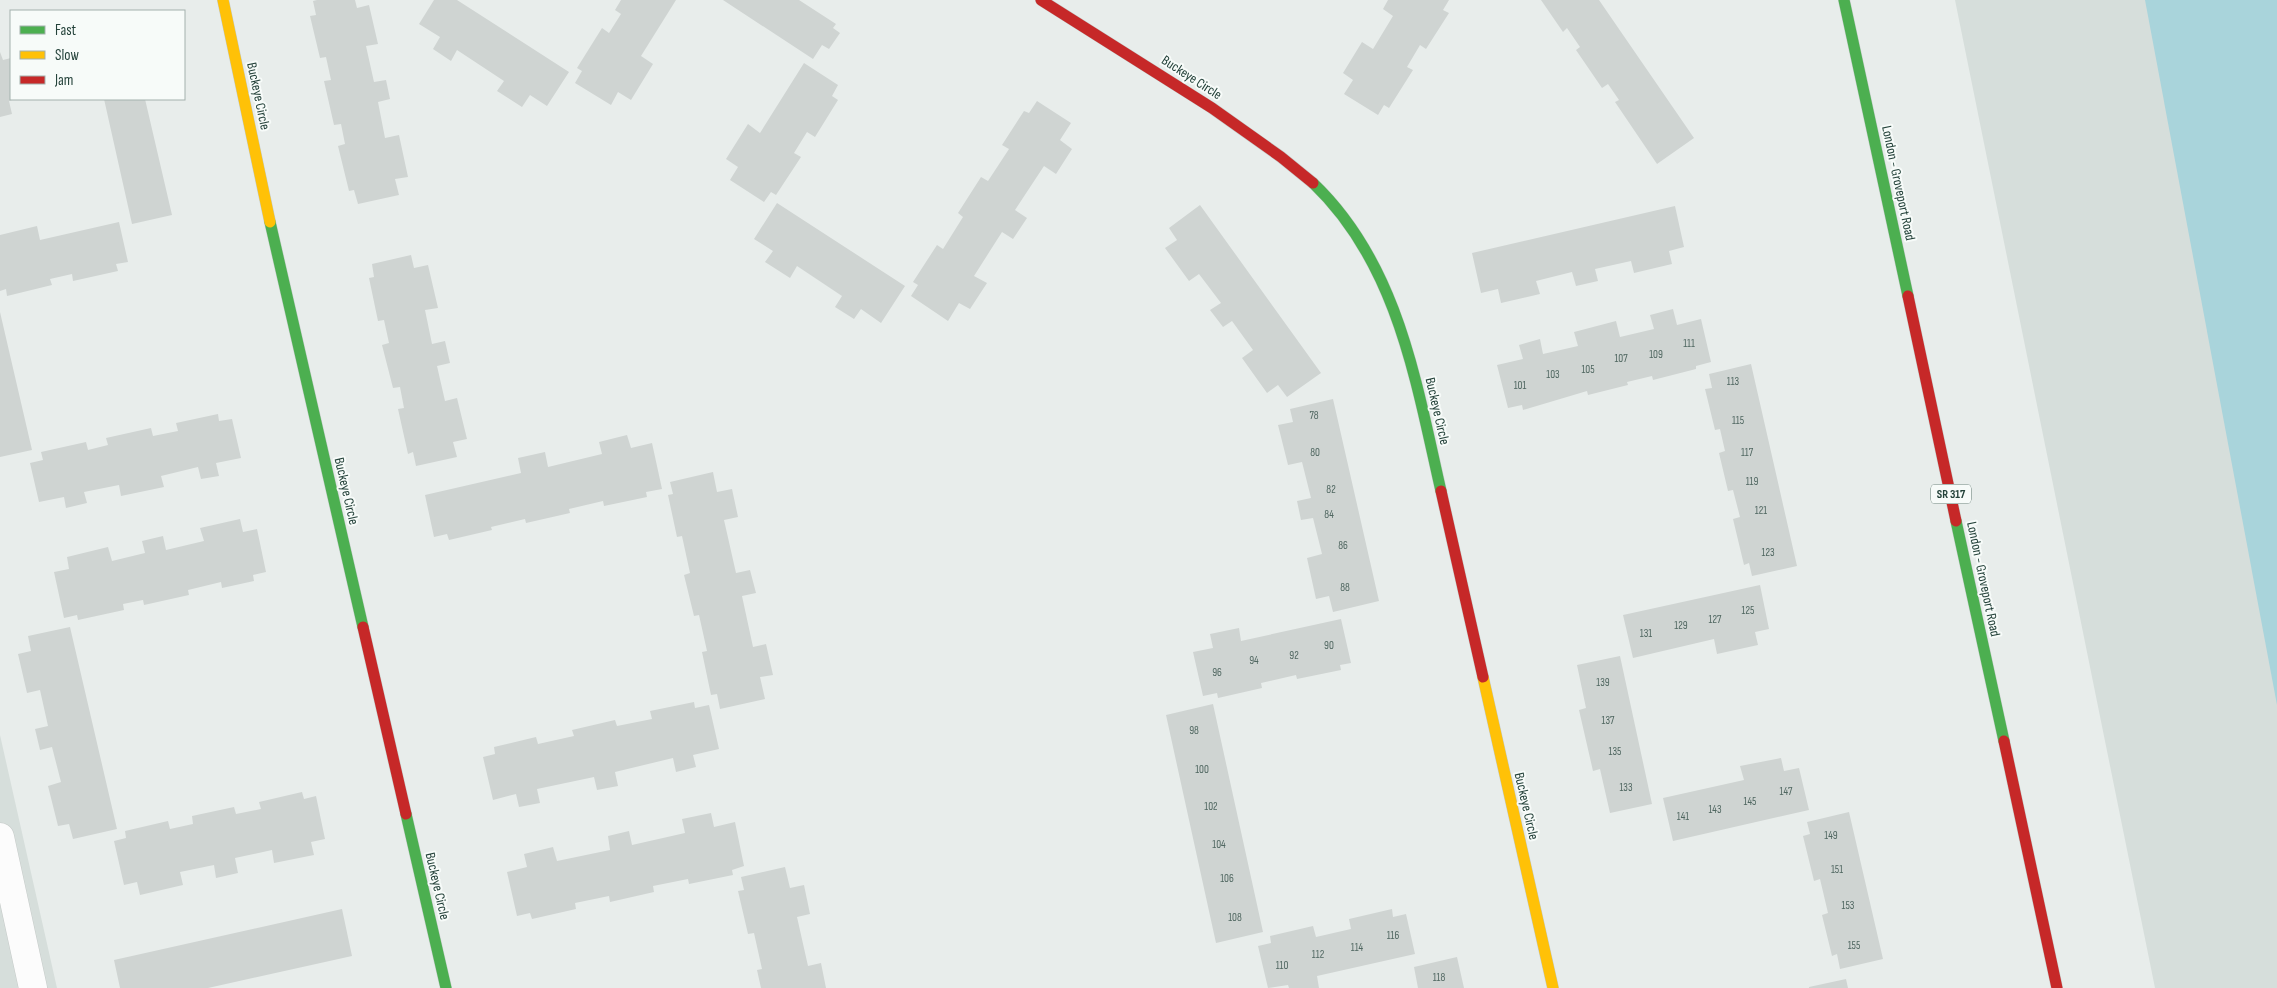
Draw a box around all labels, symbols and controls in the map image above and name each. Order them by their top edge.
legend [10,10,185,100]
text: Fast [55,21,77,40]
text: Slow [55,46,79,65]
street label: Buckeye Circle [1158,52,1225,103]
street label: Buckeye Circle [243,61,274,131]
text: Jam [54,71,73,90]
street label: London - Groveport Road [1878,124,1919,242]
house number: 111 [1683,337,1695,350]
house number: 109 [1649,348,1663,361]
house number: 107 [1614,352,1628,365]
house number: 105 [1581,363,1595,376]
house number: 103 [1546,368,1560,381]
house number: 113 [1727,375,1740,388]
street label: Buckeye Circle [1422,376,1454,446]
house number: 101 [1514,379,1526,392]
house number: 78 [1309,409,1319,422]
house number: 115 [1732,414,1744,427]
house number: 80 [1310,446,1320,459]
house number: 117 [1741,446,1754,459]
street label: Buckeye Circle [331,456,363,526]
house number: 119 [1746,475,1758,488]
house number: 82 [1326,483,1336,496]
road number: SR 317 [1931,484,1971,504]
house number: 121 [1755,504,1767,517]
house number: 84 [1324,508,1334,521]
street label: London - Groveport Road [1963,520,2004,638]
house number: 86 [1338,539,1348,552]
house number: 123 [1761,546,1775,559]
house number: 88 [1340,581,1350,594]
house number: 125 [1742,604,1754,617]
house number: 127 [1709,613,1722,626]
house number: 129 [1674,619,1688,632]
house number: 131 [1640,627,1652,640]
house number: 90 [1324,639,1334,652]
house number: 92 [1289,649,1299,662]
house number: 94 [1249,654,1259,667]
house number: 96 [1212,666,1222,679]
house number: 139 [1596,676,1610,689]
house number: 137 [1602,714,1615,727]
house number: 98 [1189,724,1199,737]
house number: 135 [1609,745,1621,758]
house number: 100 [1195,763,1209,776]
street label: Buckeye Circle [1511,771,1543,841]
house number: 133 [1619,781,1633,794]
house number: 147 [1780,785,1793,798]
house number: 145 [1744,795,1756,808]
house number: 102 [1204,800,1218,813]
house number: 143 [1708,803,1722,816]
house number: 141 [1677,810,1689,823]
house number: 149 [1824,829,1838,842]
house number: 104 [1212,838,1226,851]
street label: Buckeye Circle [422,851,454,921]
house number: 151 [1831,863,1843,876]
house number: 106 [1220,872,1234,885]
house number: 153 [1842,899,1855,912]
house number: 108 [1228,911,1242,924]
house number: 116 [1387,929,1399,942]
house number: 155 [1848,939,1860,952]
house number: 114 [1351,941,1364,954]
house number: 112 [1312,948,1325,961]
house number: 110 [1276,959,1288,972]
house number: 118 [1433,971,1445,984]

